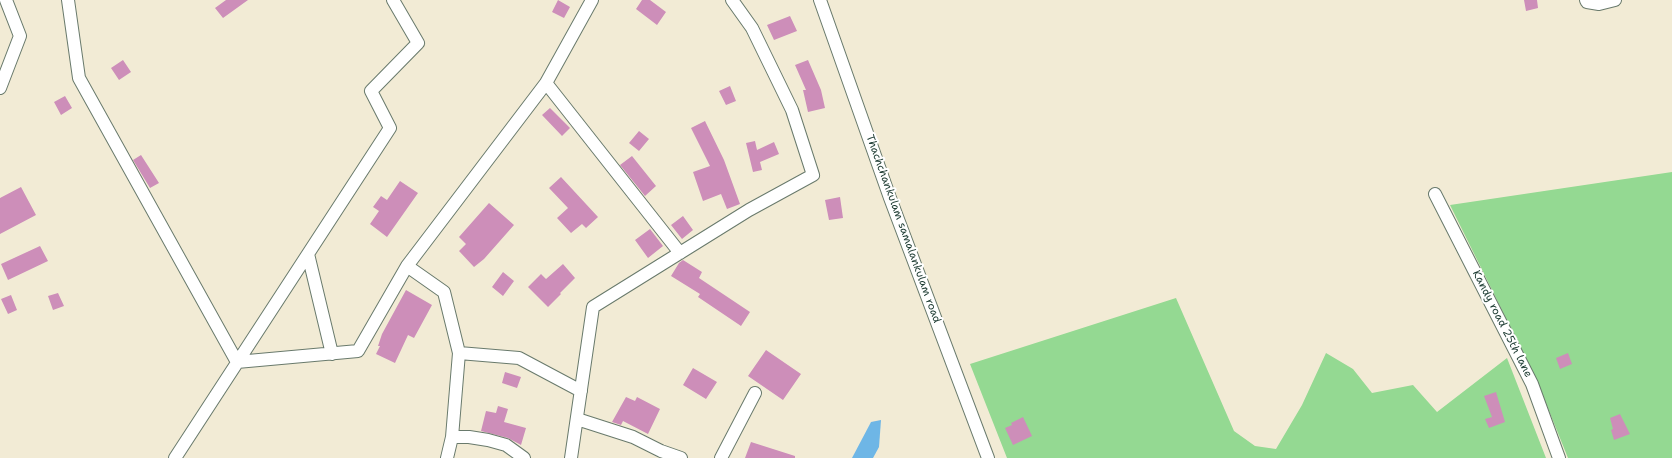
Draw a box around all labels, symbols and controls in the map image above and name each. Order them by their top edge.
street label: Thachchankulam samalankulam road [863,133,943,325]
street label: Kandy road 25th lane [1469,268,1535,380]

